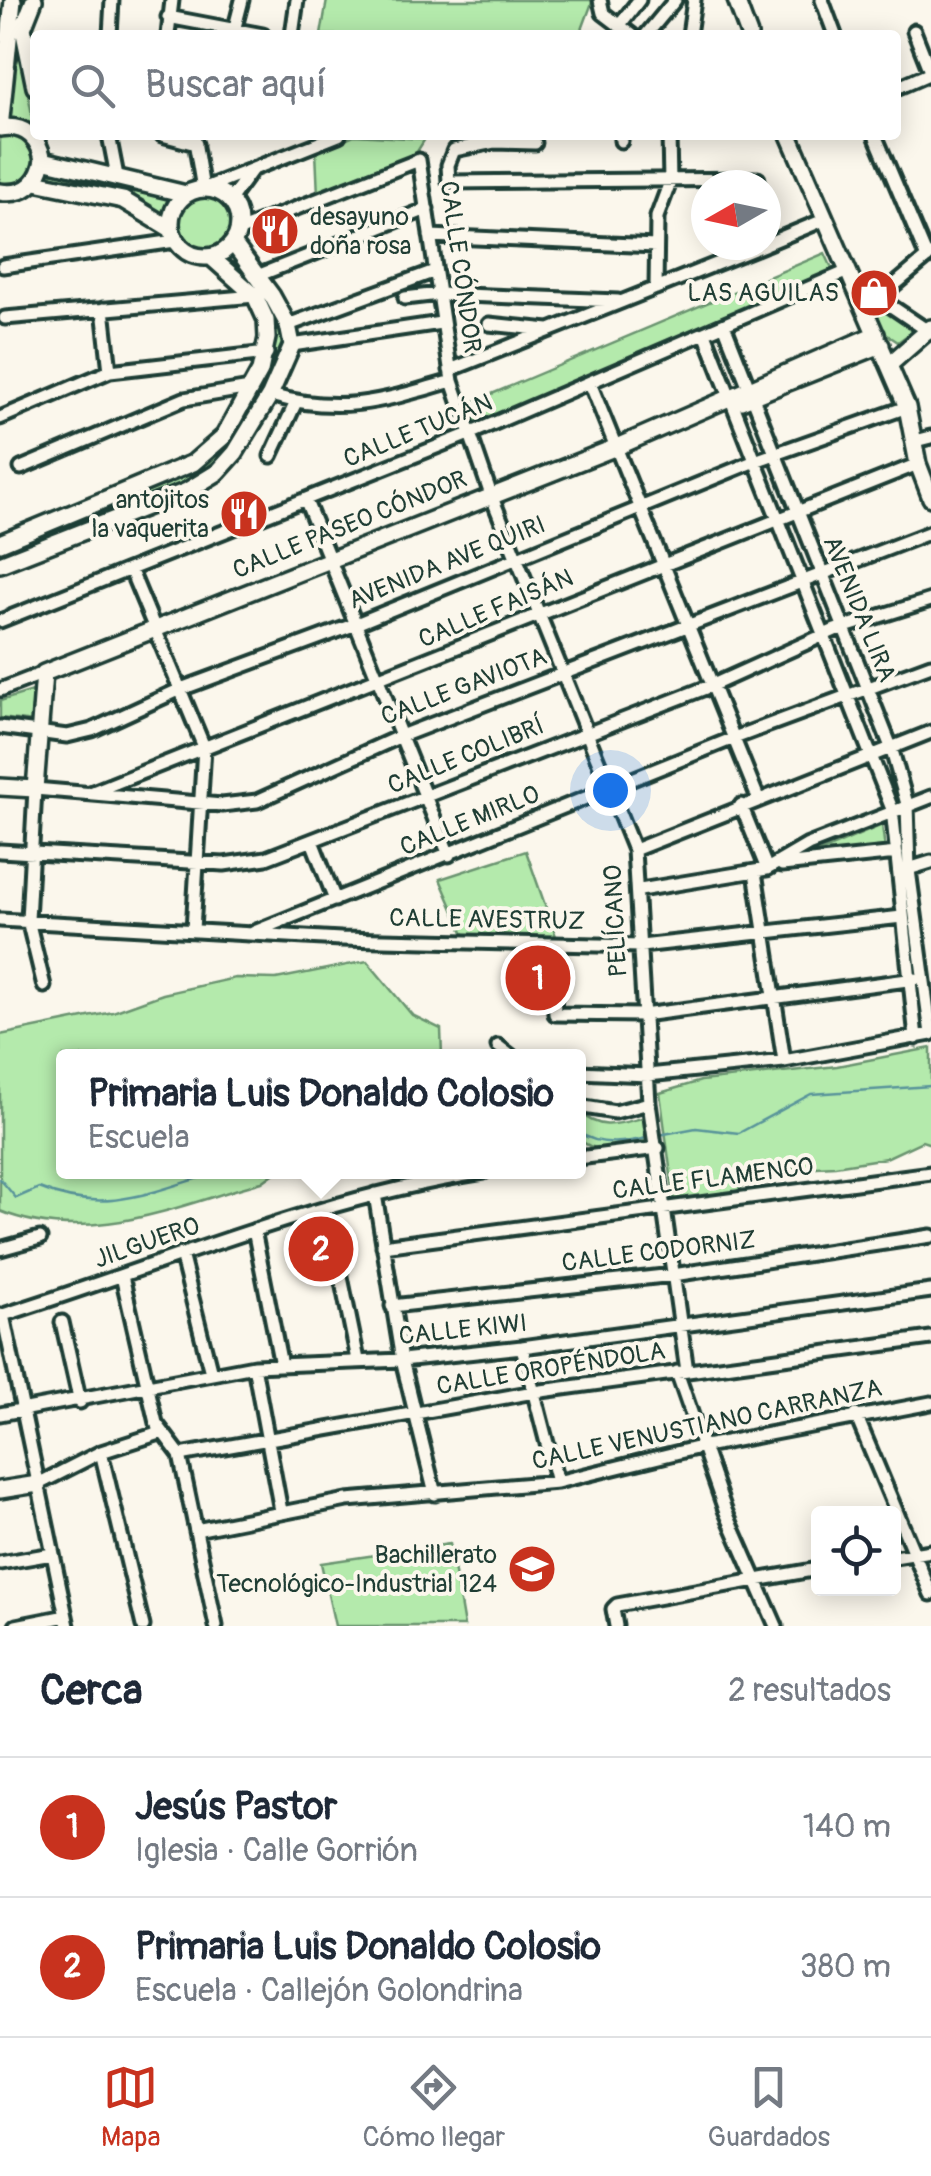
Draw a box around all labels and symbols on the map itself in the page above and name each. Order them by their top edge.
north arrow [691,170,781,260]
street label: CALLE CÓNDOR [433,179,489,355]
place label: desayuno doña rosa [310,202,411,262]
restaurant icon: desayuno doña rosa [249,205,301,257]
shop icon: LAS AGUILAS [848,267,900,319]
place label: LAS AGUILAS [687,278,839,309]
street label: CALLE TUCÁN [339,386,497,475]
street label: CALLE PASEO CÓNDOR [228,462,472,586]
place label: antojitos la vaquerita [91,485,209,545]
restaurant icon: antojitos la vaquerita [218,488,270,540]
street label: AVENIDA AVE QUIRI [344,509,550,617]
street label: AVENIDA LIRA [816,532,902,686]
street label: CALLE FAISÁN [414,562,578,655]
street label: CALLE GAVIOTA [377,641,551,733]
street label: CALLE COLIBRÍ [383,710,549,801]
your location [585,765,636,816]
street label: CALLE MIRLO [396,779,544,863]
street label: PELÍCANO [597,864,634,978]
street label: CALLE AVESTRUZ [389,903,585,937]
pin: 1 [506,940,570,1016]
street label: CALLE FLAMENCO [611,1151,815,1207]
street label: JILGUERO [90,1211,204,1275]
pin: 2 [288,1212,354,1286]
street label: CALLE CODORNIZ [560,1225,758,1279]
street label: CALLE KIWI [397,1308,529,1352]
street label: CALLE OROPÉNDOLA [434,1335,668,1402]
street label: CALLE VENUSTIANO CARRANZA [529,1373,885,1477]
place label: Bachillerato Tecnológico-Industrial 124 [216,1540,497,1600]
school or university icon: Bachillerato Tecnológico-Industrial 124 [506,1543,558,1595]

